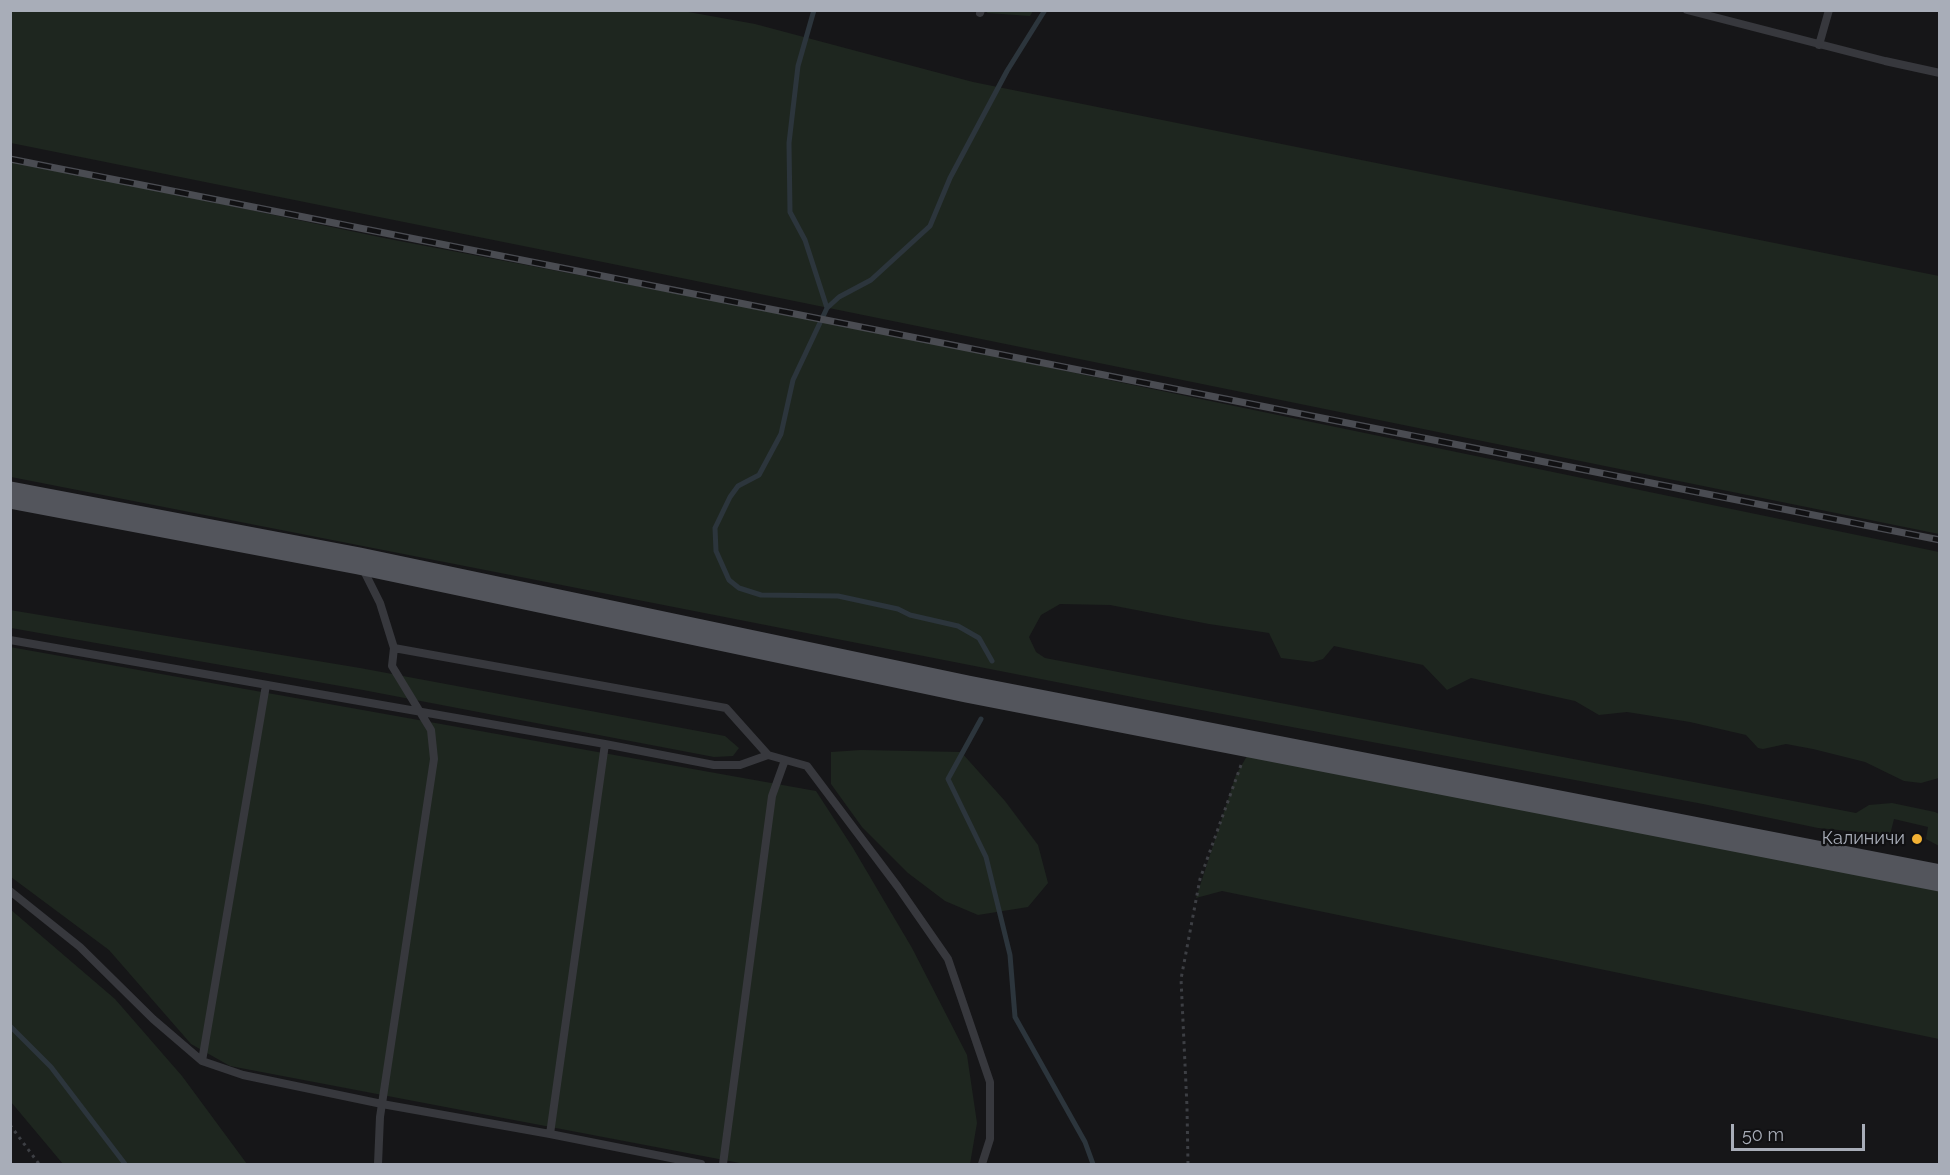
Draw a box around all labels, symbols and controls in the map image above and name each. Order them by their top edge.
place label: Калиничи [1822,828,1905,850]
marker: Калиничи [1910,832,1924,846]
scale bar [1734,1112,1868,1150]
text: 50 m [1742,1124,1784,1145]

